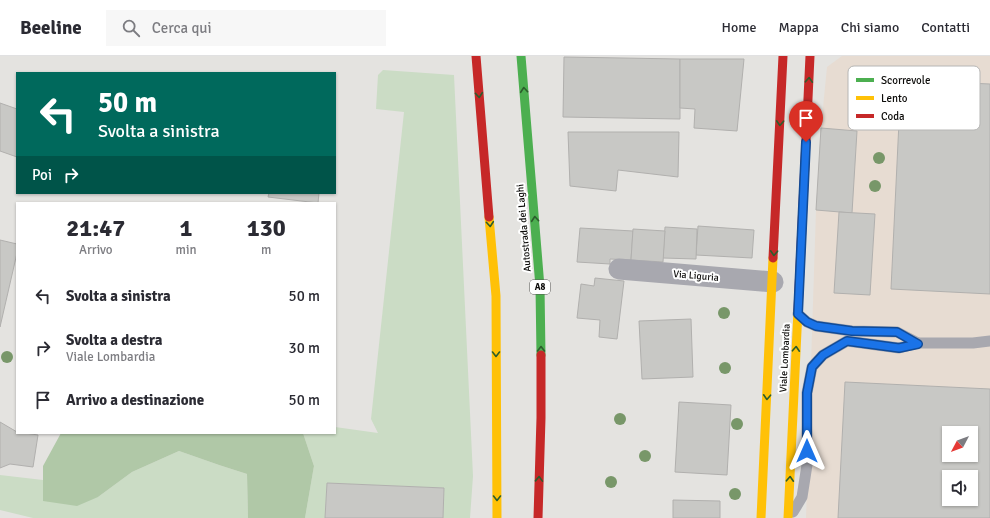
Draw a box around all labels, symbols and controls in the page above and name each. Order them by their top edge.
search box [106,10,386,46]
text: Beeline [20,16,82,40]
icon: search [120,17,142,39]
text: Cerca qui [152,19,212,37]
text: Home [722,19,756,36]
text: Mappa [778,19,819,36]
text: Chi siamo [841,19,899,36]
text: Contatti [921,19,970,36]
legend [848,66,980,130]
text: Scorrevole [881,74,930,87]
one-way arrow [804,77,813,83]
text: 50 m [98,86,157,120]
one-way arrow [519,87,528,93]
icon: left [32,88,84,140]
one-way arrow [474,92,483,98]
text: Lento [881,92,908,105]
pin [789,101,823,142]
icon: arrive [795,107,817,129]
text: Coda [881,110,905,123]
text: Svolta a sinistra [98,120,220,142]
one-way arrow [776,120,785,126]
icon: right [60,164,82,186]
text: Poi [32,166,52,184]
street label: Autostrada dei Laghi [514,184,534,272]
text: 21:47 [66,213,125,243]
text: 1 [180,213,192,243]
text: 130 [247,213,286,243]
one-way arrow [530,216,539,222]
one-way arrow [485,221,494,227]
text: Arrivo [79,242,113,258]
text: min [176,242,197,258]
text: m [261,242,271,258]
one-way arrow [770,250,778,256]
street label: Via Liguria [673,268,719,284]
road number: A8 [530,280,550,294]
icon: left [32,285,54,307]
text: Svolta a sinistra [66,287,171,305]
text: 50 m [289,287,320,305]
street label: Viale Lombardia [777,323,793,393]
text: Svolta a destra [66,331,162,349]
icon: right [32,337,54,359]
text: 30 m [289,339,320,357]
one-way arrow [537,346,545,352]
one-way arrow [792,346,800,352]
text: Viale Lombardia [66,349,155,365]
one-way arrow [492,351,500,357]
icon: arrive [32,389,54,411]
text: Arrivo a destinazione [66,391,204,409]
text: 50 m [289,391,320,409]
one-way arrow [763,394,771,400]
north arrow [942,426,978,462]
map controls [942,426,978,506]
position arrow [786,430,828,472]
button: sound [942,470,978,506]
one-way arrow [535,476,543,482]
one-way arrow [785,476,794,482]
one-way arrow [493,495,501,501]

